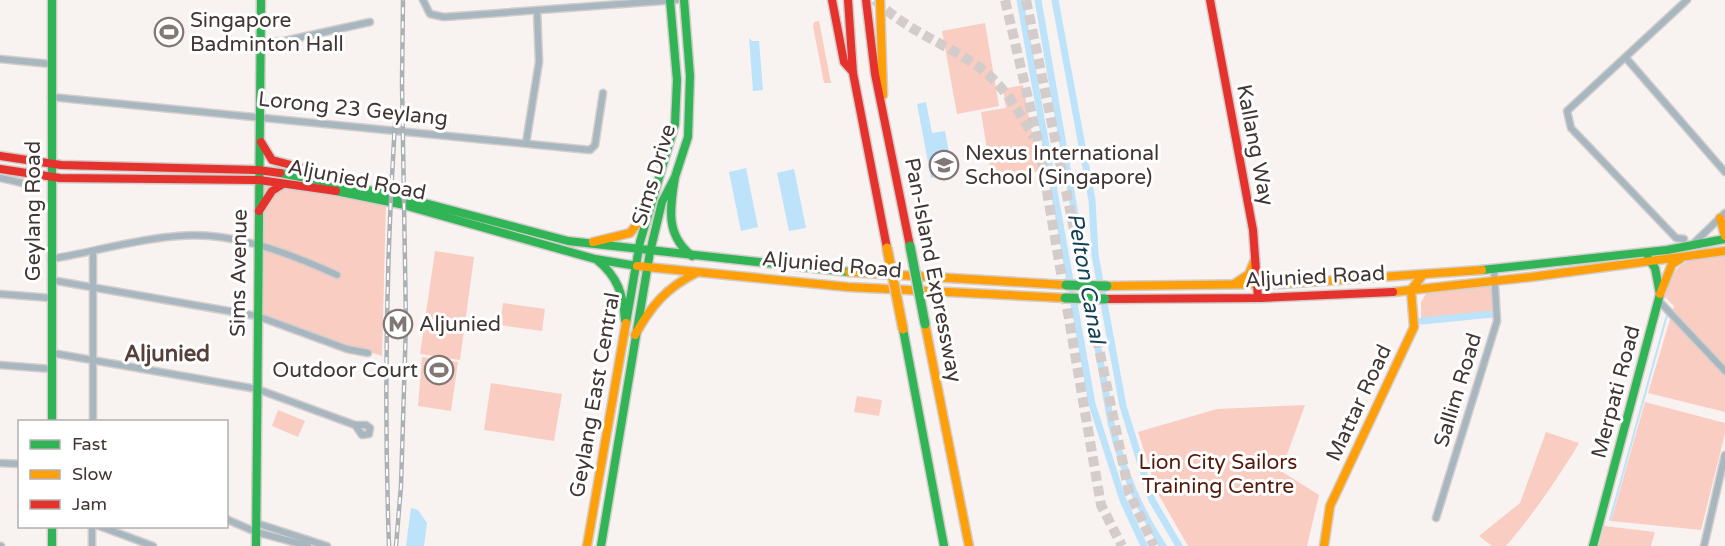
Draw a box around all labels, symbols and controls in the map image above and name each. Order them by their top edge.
place label: Singapore Badminton Hall [190,8,344,57]
sports icon: Singapore Badminton Hall [153,16,185,48]
street label: Kallang Way [1231,82,1279,208]
street label: Lorong 23 Geylang [257,87,449,131]
street label: Sims Drive [627,121,681,229]
street label: Geylang Road [21,141,46,281]
place label: Nexus International School (Singapore) [965,141,1159,190]
school or university icon: Nexus International School (Singapore) [928,149,960,181]
street label: Aljunied Road [286,154,428,206]
street label: Pan-Island Expressway [899,156,967,384]
street label: Sims Avenue [225,209,253,337]
water label: Pelton Canal [1062,211,1111,348]
street label: Aljunied Road [761,246,903,284]
street label: Aljunied Road [1244,261,1386,293]
street label: Geylang East Central [565,291,625,499]
metro station icon: Aljunied [382,308,414,340]
place label: Aljunied [419,312,501,337]
street label: Merpati Road [1586,323,1646,461]
street label: Sallim Road [1429,330,1487,450]
district label: Aljunied [124,341,210,367]
street label: Mattar Road [1321,341,1397,465]
sports icon: Outdoor Court [423,354,455,386]
place label: Outdoor Court [272,358,418,383]
legend [18,420,228,528]
text: Fast [72,433,107,455]
park label: Lion City Sailors Training Centre [1139,450,1297,499]
text: Slow [72,463,113,485]
text: Jam [72,493,107,515]

